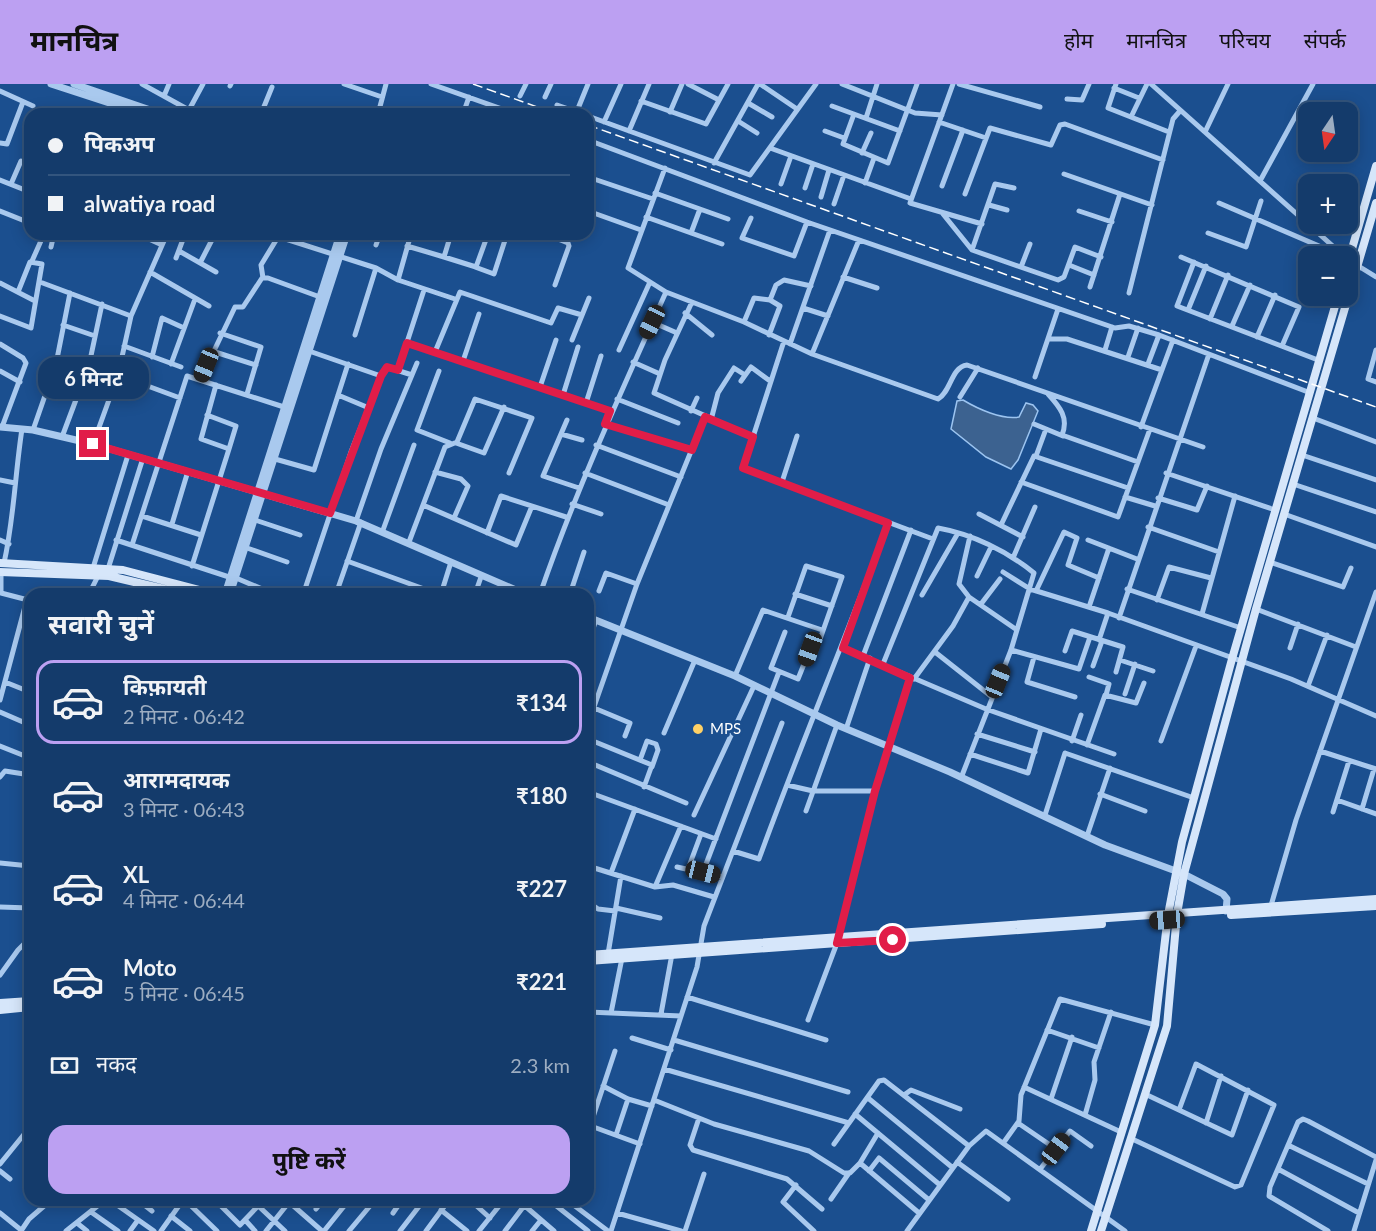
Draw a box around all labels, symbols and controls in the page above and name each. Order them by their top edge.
text: मानचित्र [30,23,118,57]
text: होम [1064,27,1093,52]
text: मानचित्र [1126,27,1186,52]
text: परिचय [1219,27,1271,52]
text: संपर्क [1304,27,1346,52]
north arrow [1298,102,1358,162]
map controls [1298,102,1358,306]
text: पिकअप [84,130,155,157]
button: + [1298,174,1358,234]
text: alwatiya road [84,190,215,217]
button: − [1298,246,1358,306]
car [636,302,668,342]
car [191,345,221,385]
callout: 6 मिनट [38,357,148,399]
text: 6 मिनट [64,366,123,390]
route end [79,430,106,457]
text: सवारी चुनें [48,607,154,640]
car [795,629,825,669]
car [983,661,1013,701]
text: किफ़ायती [123,673,207,700]
icon: car [51,675,105,729]
text: ₹134 [516,689,567,716]
text: 2 मिनट · 06:42 [123,704,245,728]
place label: MPS [710,719,741,737]
marker: MPS [691,722,705,736]
text: आरामदायक [123,766,230,793]
icon: car [51,768,105,822]
text: ₹180 [516,782,567,809]
text: 3 मिनट · 06:43 [123,797,245,821]
car [683,859,723,885]
icon: car [51,861,105,915]
text: XL [123,861,149,888]
text: ₹227 [516,875,567,902]
text: 4 मिनट · 06:44 [123,888,245,912]
car [1148,910,1186,930]
route start [879,926,906,953]
icon: car [51,954,105,1008]
text: Moto [123,954,177,981]
text: ₹221 [516,968,567,995]
text: 5 मिनट · 06:45 [123,981,245,1005]
icon: cash [48,1049,81,1082]
text: नकद [96,1050,137,1077]
text: 2.3 km [510,1053,570,1077]
button: पुष्टि करें [48,1125,570,1194]
car [1038,1129,1074,1169]

